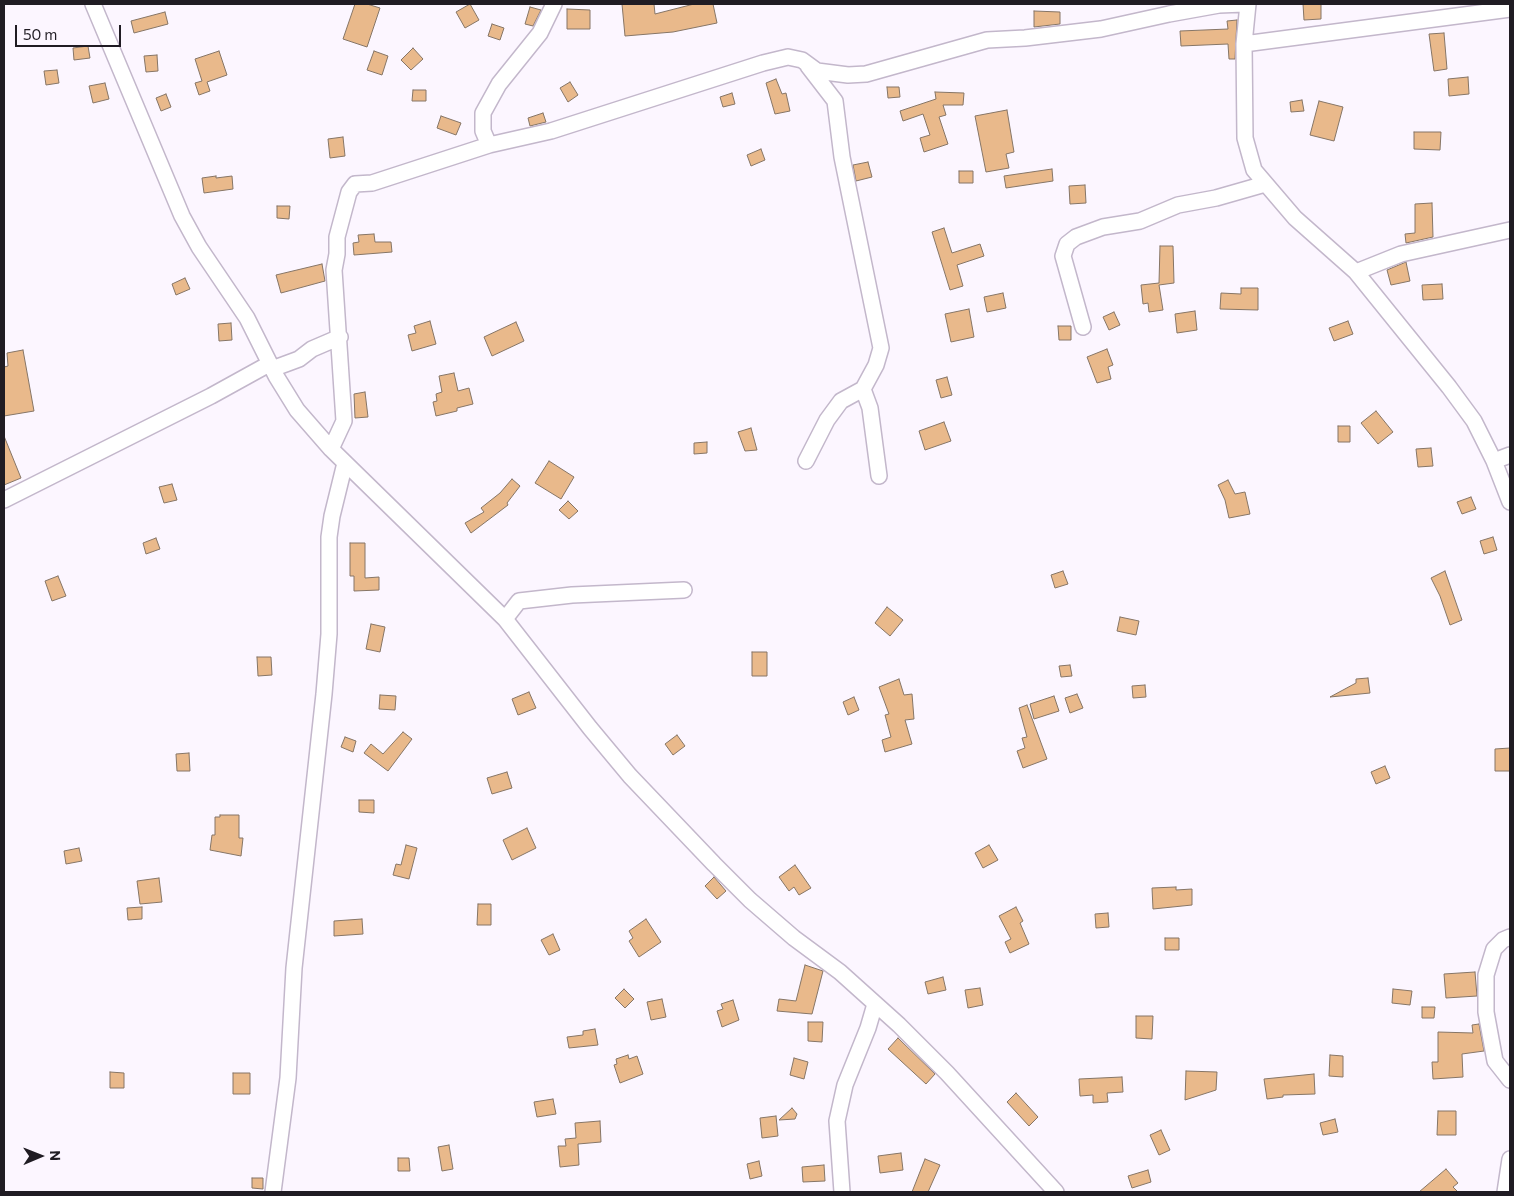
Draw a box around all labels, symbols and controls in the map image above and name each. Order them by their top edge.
scale bar [18,15,124,47]
text: 50 m [23,25,57,43]
north arrow [15,1131,65,1181]
text: N [47,1150,64,1161]

